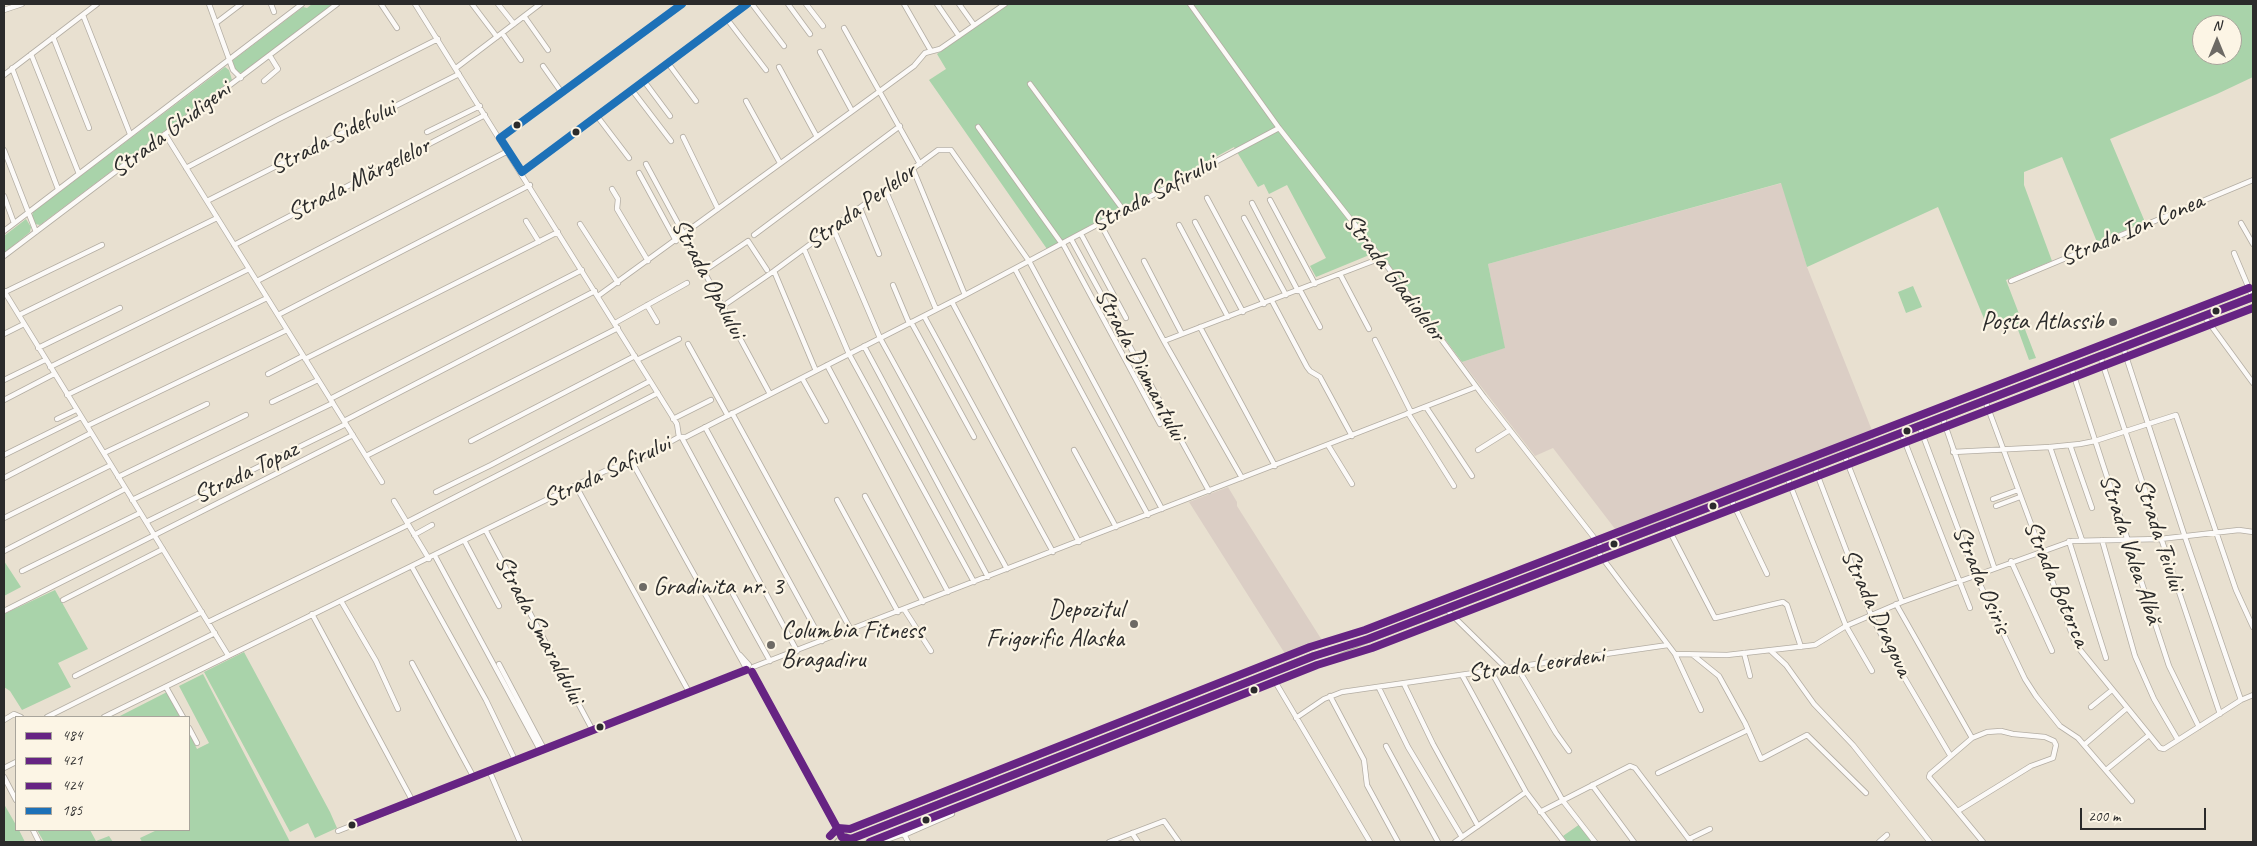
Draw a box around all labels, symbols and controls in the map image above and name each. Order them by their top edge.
north arrow [2192,15,2242,65]
text: N [2213,17,2221,34]
street label: Strada Ghidigeni [105,75,237,185]
street label: Strada Sidefului [265,94,401,182]
unlabelled marker [512,120,522,130]
unlabelled marker [571,127,581,137]
street label: Strada Mărgelelor [283,131,435,229]
street label: Strada Safirului [1086,148,1222,240]
street label: Strada Perlelor [800,157,922,257]
street label: Strada Ion Conea [2056,186,2208,274]
street label: Strada Gladiolelor [1336,208,1452,348]
street label: Strada Opalului [664,214,752,344]
street label: Strada Diamantului [1087,284,1193,446]
unlabelled marker [2211,306,2221,316]
place label: Poșta Atlassib [1981,307,2103,337]
marker: Poșta Atlassib [2107,316,2119,328]
unlabelled marker [1902,426,1912,436]
street label: Strada Safirului [538,429,676,515]
street label: Strada Topaz [189,435,303,511]
street label: Strada Valea Albă [2092,470,2168,628]
street label: Strada Teiului [2127,475,2191,595]
unlabelled marker [1708,501,1718,511]
street label: Strada Botorca [2016,516,2096,652]
street label: Strada Osiris [1945,521,2017,639]
unlabelled marker [1609,539,1619,549]
street label: Strada Dragova [1833,544,1919,682]
street label: Strada Smaraldului [487,550,591,710]
place label: Gradinita nr. 3 [653,572,783,602]
marker: Gradinita nr. 3 [637,581,649,593]
place label: Depozitul Frigorific Alaska [986,595,1124,654]
place label: Columbia Fitness Bragadiru [781,616,924,675]
marker: Depozitul Frigorific Alaska [1128,618,1140,630]
marker: Columbia Fitness Bragadiru [765,639,777,651]
street label: Strada Leordeni [1466,641,1606,689]
unlabelled marker [1249,685,1259,695]
legend [15,716,190,831]
unlabelled marker [595,722,605,732]
text: 484 [62,726,82,745]
text: 421 [62,751,82,770]
text: 424 [62,776,82,795]
scale bar [2082,798,2208,830]
text: 185 [62,801,82,820]
text: 200 m [2088,807,2120,826]
unlabelled marker [921,815,931,825]
unlabelled marker [347,820,357,830]

